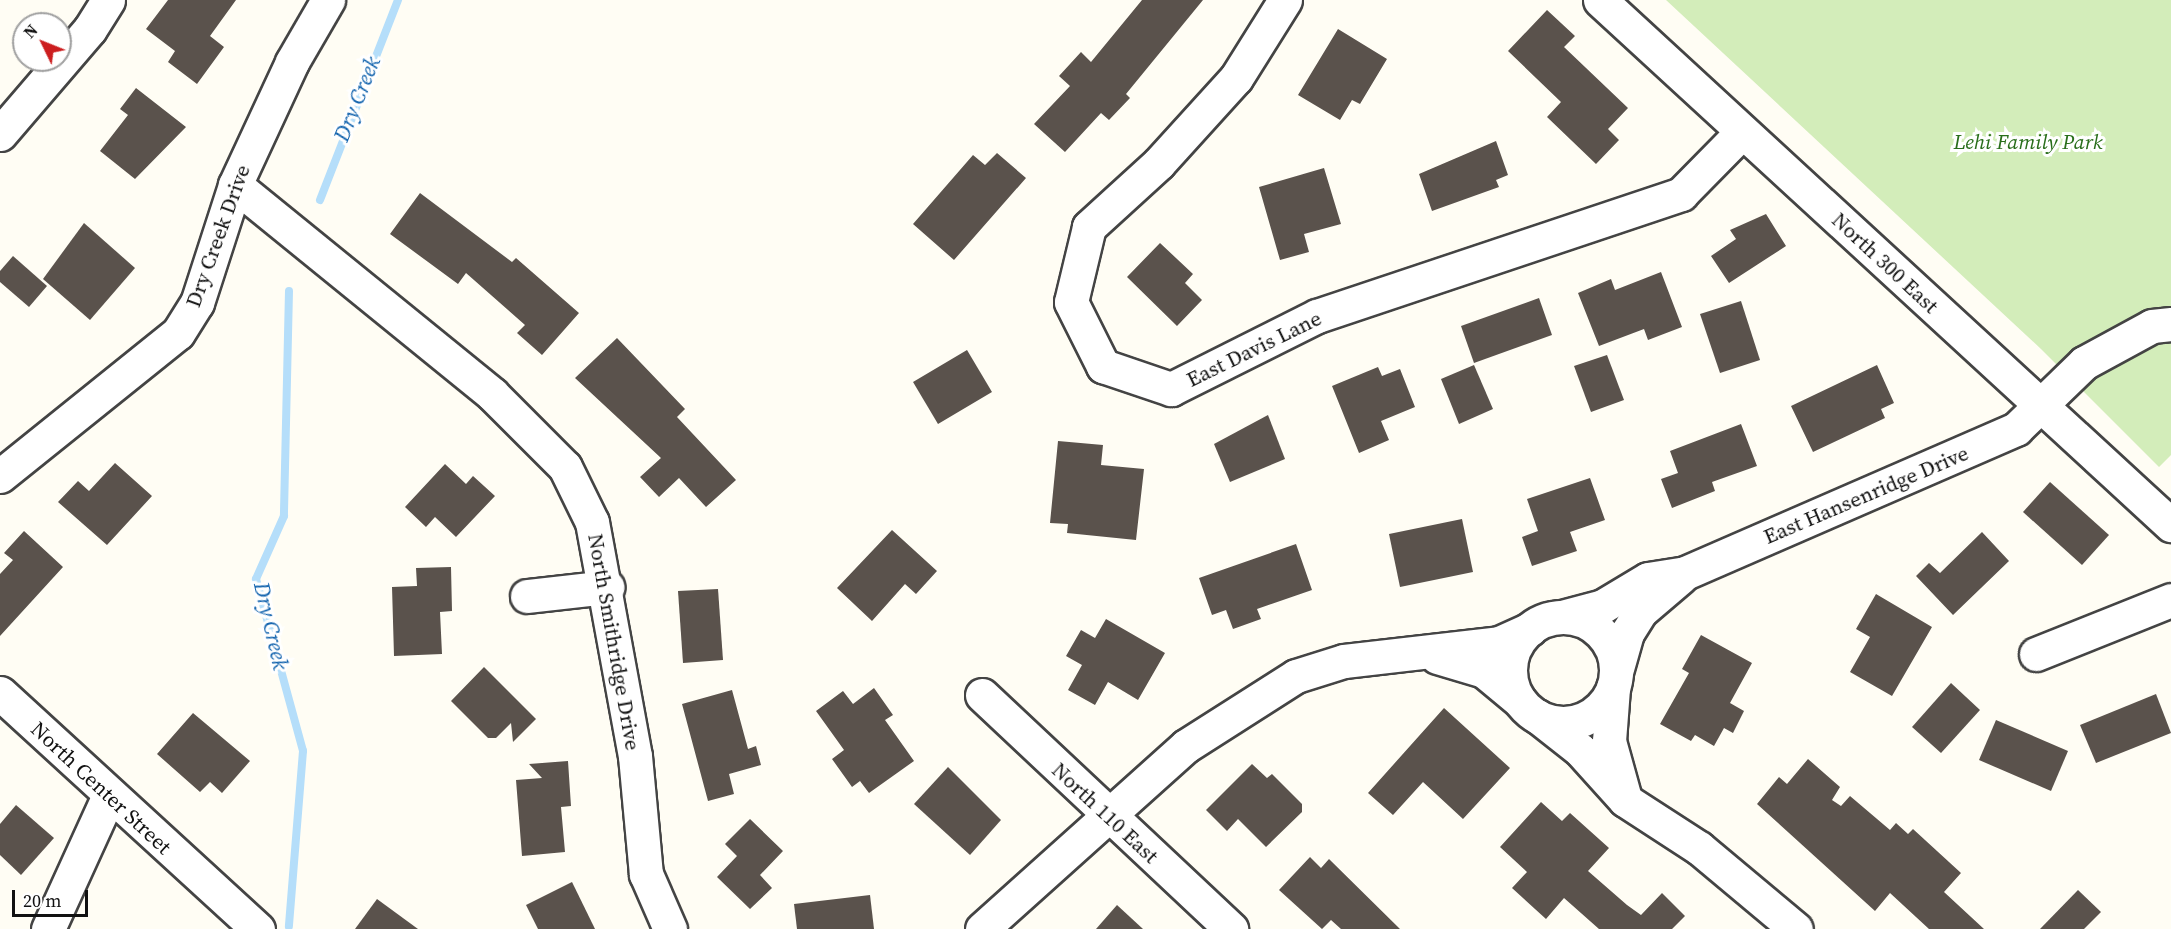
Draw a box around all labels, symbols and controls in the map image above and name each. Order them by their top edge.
north arrow [12,12,72,72]
text: N [18,19,42,43]
water label: Dry Creek [328,53,386,145]
park label: Lehi Family Park [1953,129,2103,155]
street label: Dry Creek Drive [181,161,255,311]
street label: North 300 East [1827,207,1943,319]
street label: East Davis Lane [1183,306,1325,392]
street label: East Hansenridge Drive [1760,440,1972,550]
street label: North Smithridge Drive [583,532,645,752]
water label: Dry Creek [248,579,294,673]
street label: North Center Street [26,717,176,859]
street label: North 110 East [1047,757,1163,869]
scale bar [15,878,92,916]
text: 20 m [23,888,61,913]

